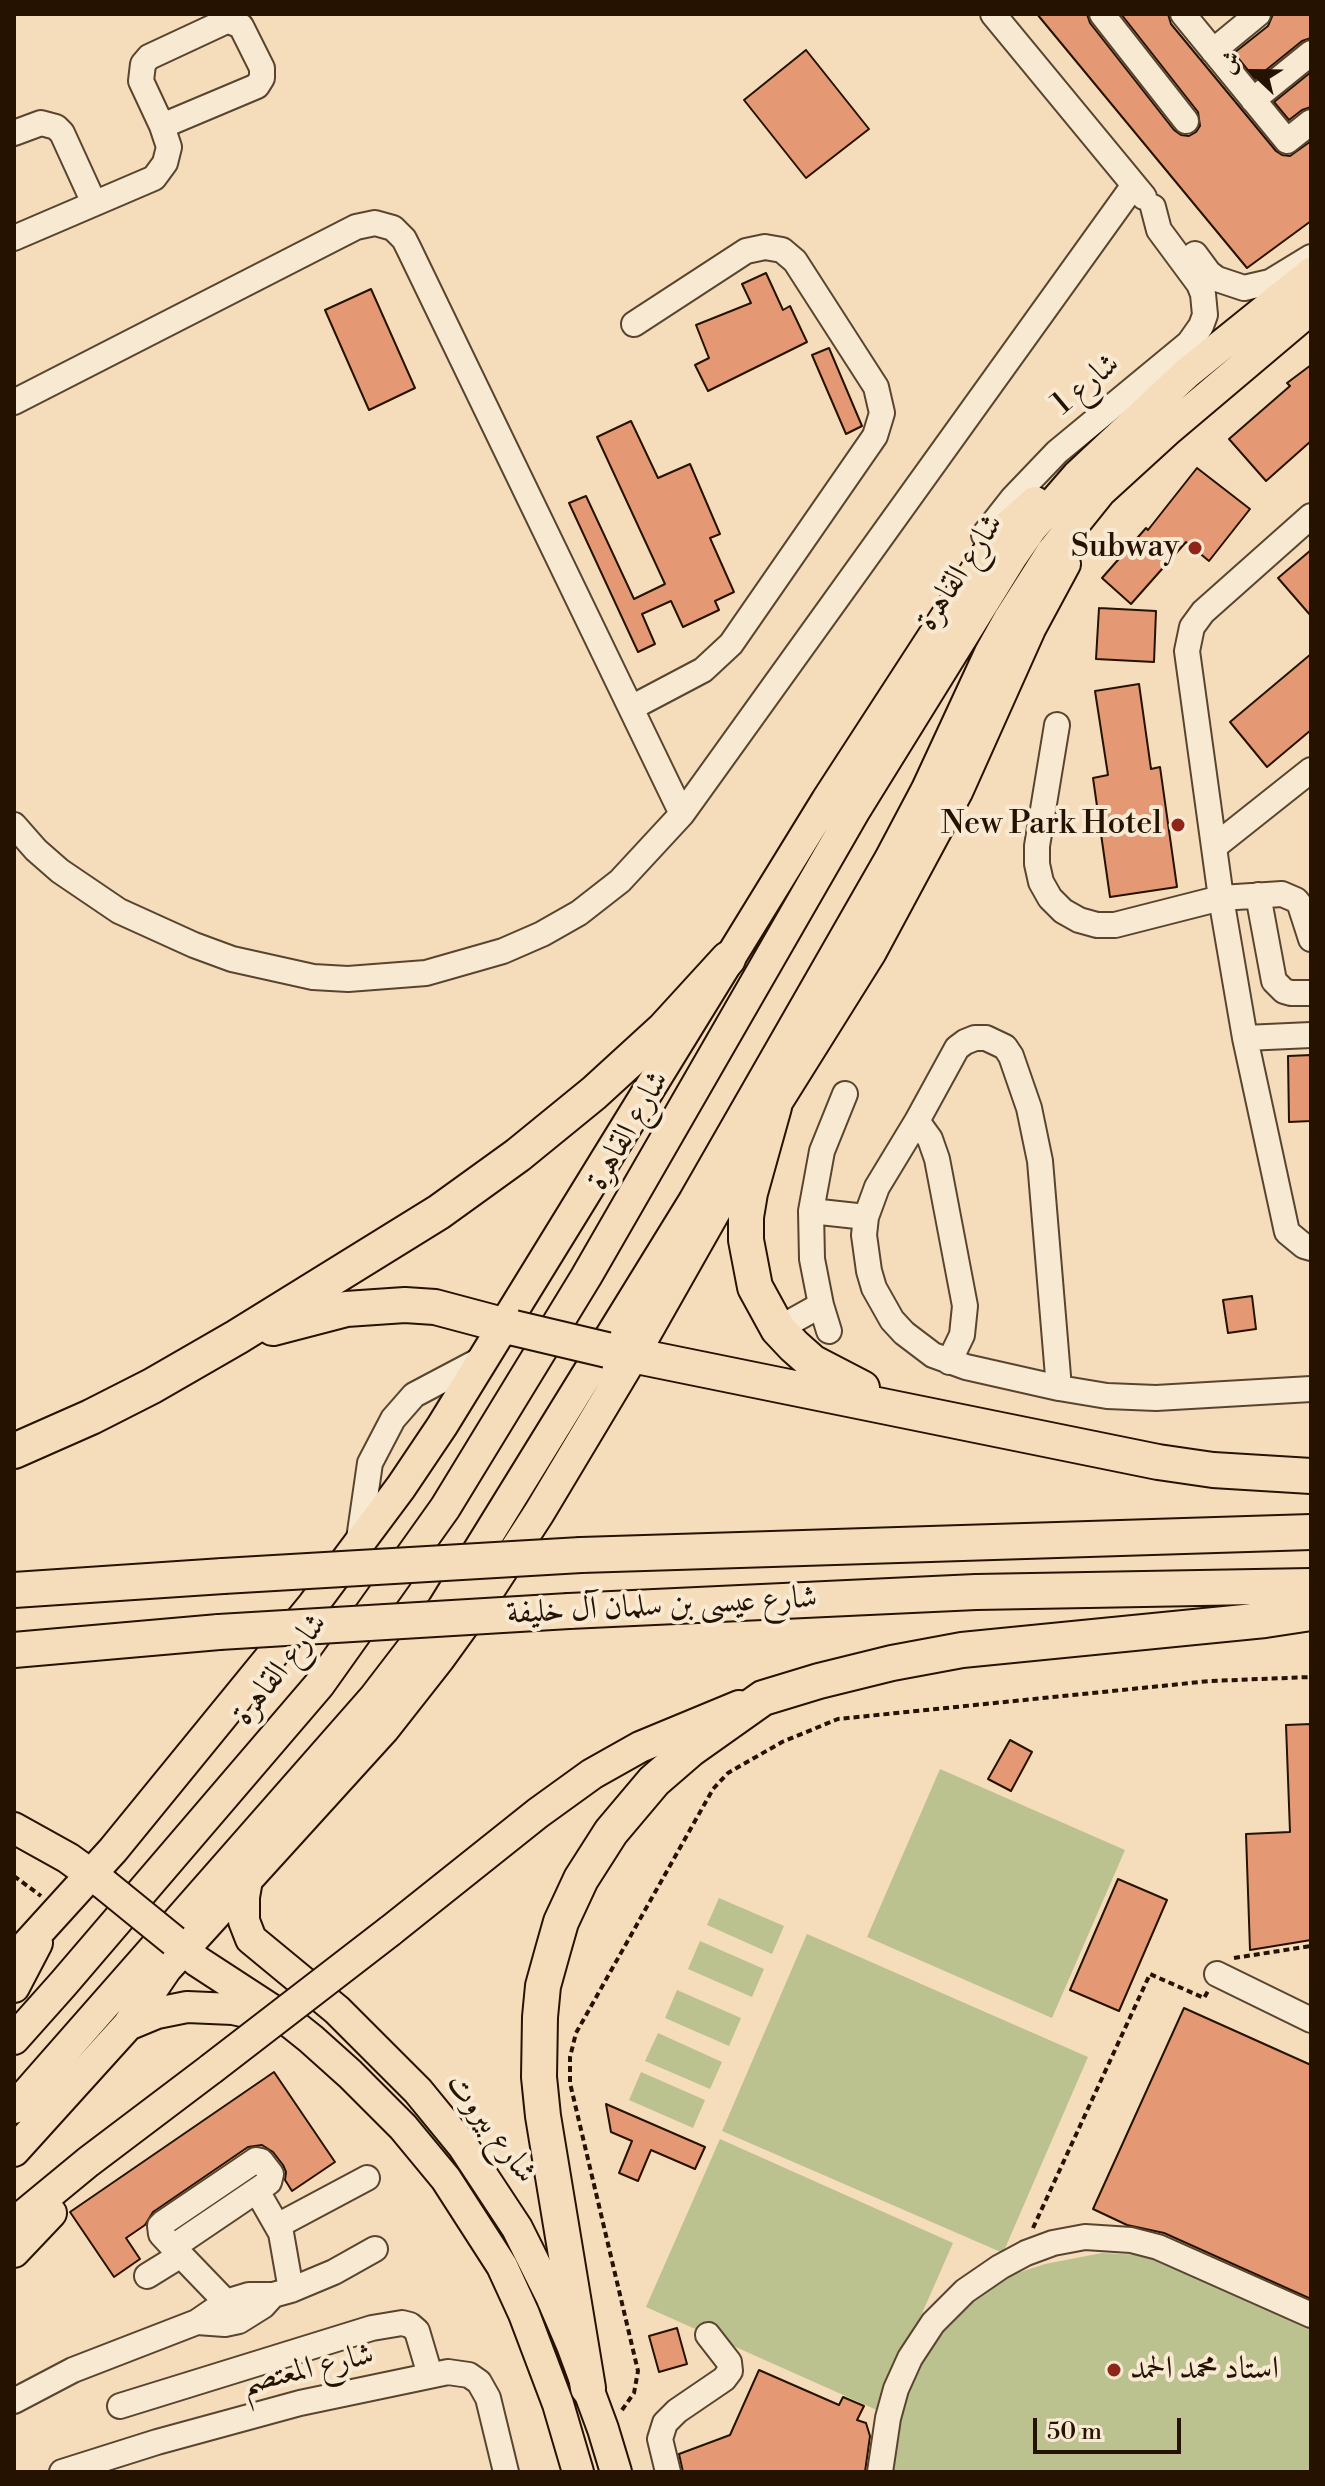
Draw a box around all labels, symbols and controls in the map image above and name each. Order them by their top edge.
north arrow [1213,32,1293,112]
text: ش [1214,48,1247,78]
street label: شارع 1 [1046,346,1128,424]
street label: شارع القاهرة [909,507,1013,639]
place label: Subway [1071,529,1179,567]
marker: Subway [1186,539,1204,557]
place label: New Park Hotel [941,806,1162,844]
marker: New Park Hotel [1169,816,1187,834]
street label: شارع القاهرة [580,1065,678,1197]
street label: شارع عيسى بن سلمان آل خليفة [506,1580,818,1634]
street label: شارع القاهرة [225,1606,337,1734]
street label: شارع بيروت [436,2066,544,2192]
street label: شارع المعتصم [238,2336,378,2404]
place label: استاد محمد الحمد [1130,2351,1279,2389]
marker: استاد محمد الحمد [1105,2361,1123,2379]
scale bar [1037,2402,1185,2452]
text: 50 m [1047,2417,1102,2447]

